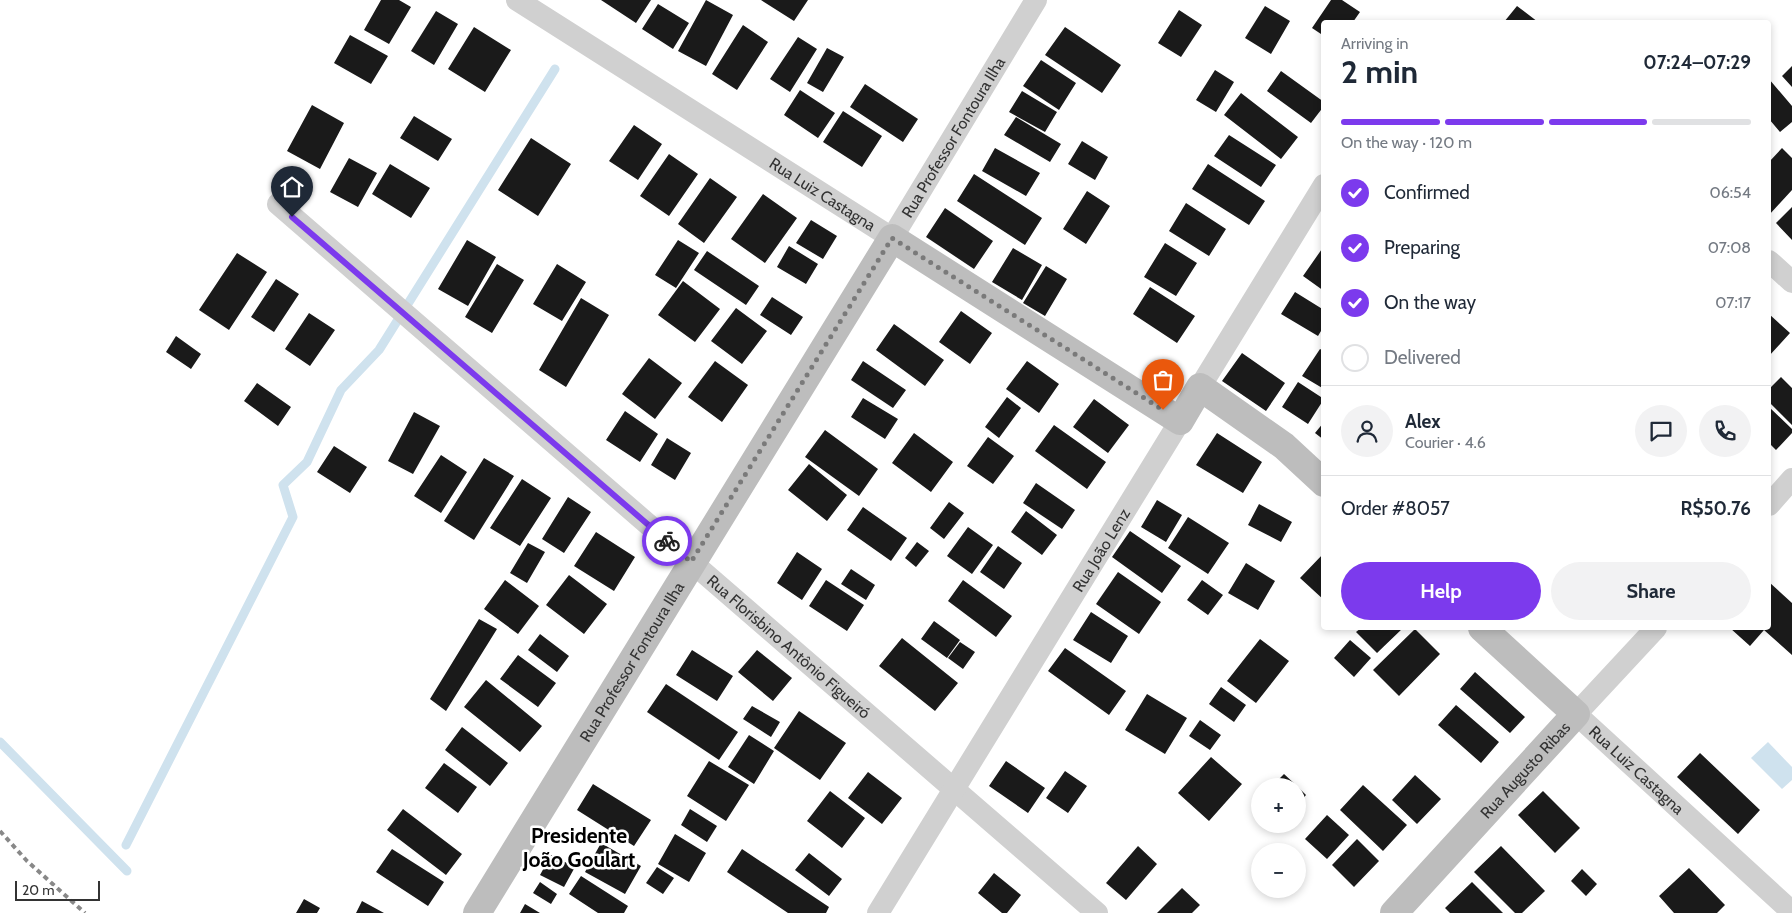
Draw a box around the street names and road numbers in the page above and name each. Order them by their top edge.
street label: Rua Professor Fontoura Ilha [897,53,1009,221]
street label: Rua Luiz Castagna [766,153,879,235]
street label: Rua João Lenz [1068,504,1134,595]
street label: Rua Florisbino Antônio Figueiró [704,571,875,722]
street label: Rua Professor Fontoura Ilha [575,578,688,745]
street label: Rua Augusto Ribas [1476,717,1574,822]
street label: Rua Luiz Castagna [1586,722,1688,818]

